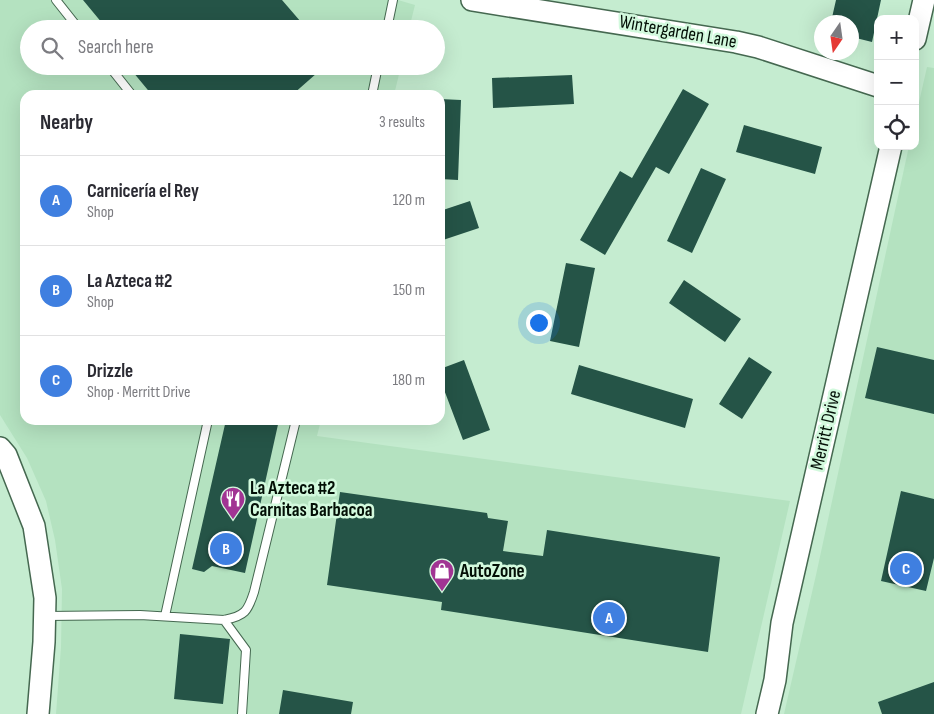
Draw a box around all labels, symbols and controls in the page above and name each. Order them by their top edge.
street label: Wintergarden Lane [617,10,739,54]
north arrow [814,15,859,60]
map controls [874,15,919,150]
button: + [874,15,919,60]
search box [20,20,445,75]
icon: search [38,34,66,62]
text: Search here [78,36,154,59]
button: − [874,60,919,105]
button: locate [874,105,919,150]
text: Nearby [40,110,93,135]
text: 3 results [379,113,425,132]
text: Carnicería el Rey [87,180,199,203]
text: A [52,191,60,210]
text: 120 m [393,191,425,210]
text: Shop [87,203,114,222]
text: La Azteca #2 [87,270,172,293]
text: B [52,281,60,300]
text: 150 m [393,281,425,300]
text: Shop [87,293,114,312]
your location [526,310,552,336]
text: Drizzle [87,360,133,383]
text: C [52,371,60,390]
text: 180 m [392,371,425,390]
text: Shop · Merritt Drive [87,383,191,402]
street label: Merritt Drive [806,388,846,472]
place label: La Azteca #2 Carnitas Barbacoa [250,477,373,522]
restaurant icon: La Azteca #2 Carnitas Barbacoa [220,486,246,520]
pin: B [210,530,242,568]
pin: C [890,550,922,588]
shop icon: AutoZone [429,558,455,592]
place label: AutoZone [459,560,525,583]
pin: A [593,599,625,637]

